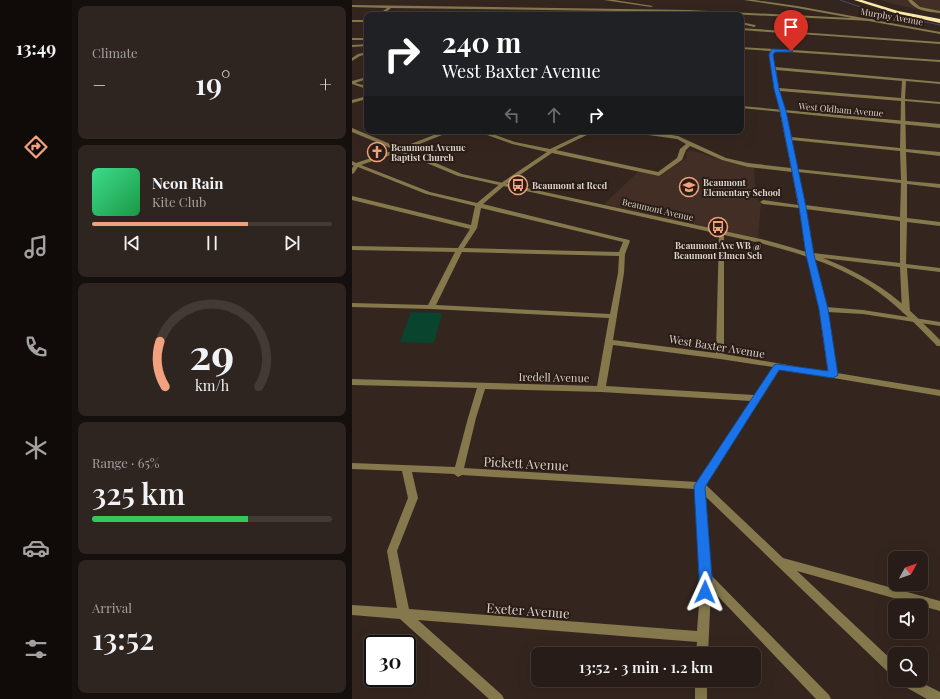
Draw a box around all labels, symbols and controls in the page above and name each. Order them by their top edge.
street label: Murphy Avenue [860,5,925,27]
pin [774,10,808,51]
icon: arrive [780,16,802,38]
text: 240 m [442,23,521,60]
icon: right [376,28,428,80]
text: 13:49 [16,36,56,60]
text: Climate [92,44,138,61]
text: West Baxter Avenue [442,59,601,83]
text: 19° [195,63,231,103]
text: − [92,69,106,99]
text: + [319,69,332,99]
street label: West Oldham Avenue [797,99,884,119]
icon: left [501,104,523,126]
icon: ahead [543,104,565,126]
icon: right [585,104,607,126]
icon: directions [22,133,50,161]
church icon: Beaumont Avenue Baptist Church [366,141,388,163]
place label: Beaumont Avenue Baptist Church [391,141,466,163]
text: Neon Rain [152,173,223,193]
bus stop icon: Beaumont at Reed [507,174,529,196]
school or university icon: Beaumont Elementary School [678,176,700,198]
place label: Beaumont Elementary School [703,176,781,198]
place label: Beaumont at Reed [532,179,608,191]
text: Kite Club [152,193,206,210]
street label: Beaumont Avenue [621,195,695,223]
bus stop icon: Beaumont Ave WB @ Beaumont Elmen Sch [707,216,729,238]
icon: previous [121,232,143,254]
icon: pause [201,232,223,254]
icon: next [281,232,303,254]
icon: music [22,233,50,261]
place label: Beaumont Ave WB @ Beaumont Elmen Sch [674,239,763,261]
text: 29 [190,325,234,380]
street label: West Baxter Avenue [667,331,766,361]
icon: phone [22,333,50,361]
street label: Iredell Avenue [518,369,590,385]
text: km/h [195,376,230,395]
icon: climate [22,434,50,462]
street label: Pickett Avenue [483,452,569,474]
text: Range · 65% [92,454,160,471]
text: 325 km [92,473,185,513]
icon: car [22,534,50,562]
north arrow [888,551,928,591]
map controls [888,551,928,687]
position arrow [684,571,726,613]
text: Arrival [92,599,132,616]
street label: Exeter Avenue [486,599,571,621]
button: sound [888,599,928,639]
text: 13:52 [92,618,154,658]
icon: filters [22,635,50,663]
speed limit sign: 30 [364,635,416,687]
button: search [888,647,928,687]
text: 13:52 · 3 min · 1.2 km [579,657,713,677]

